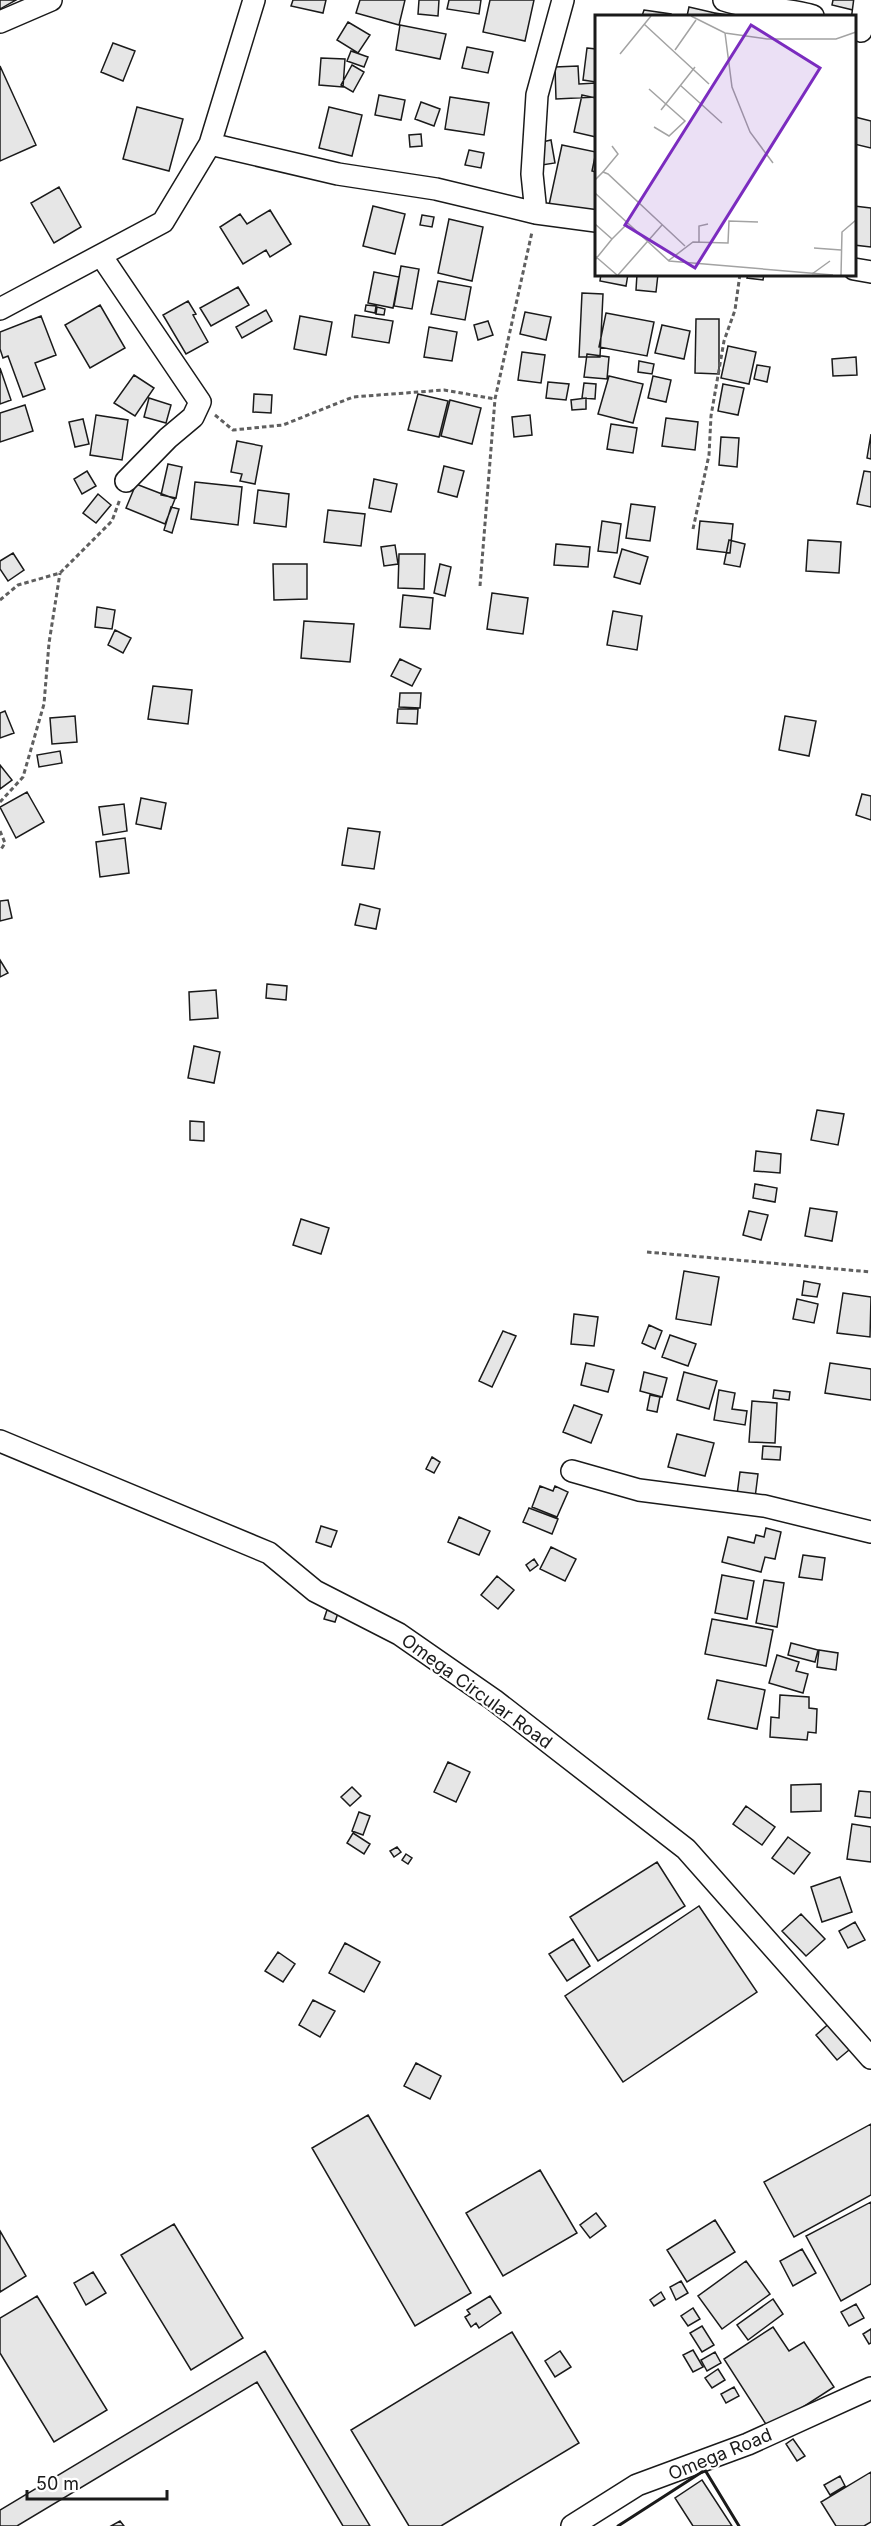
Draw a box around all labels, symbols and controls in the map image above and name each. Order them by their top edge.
inset map [595,15,856,276]
street label: Omega Circular Road [398,1629,556,1753]
street label: Omega Road [665,2424,775,2484]
scale bar [27,2463,166,2501]
text: 50 m [36,2473,79,2494]

